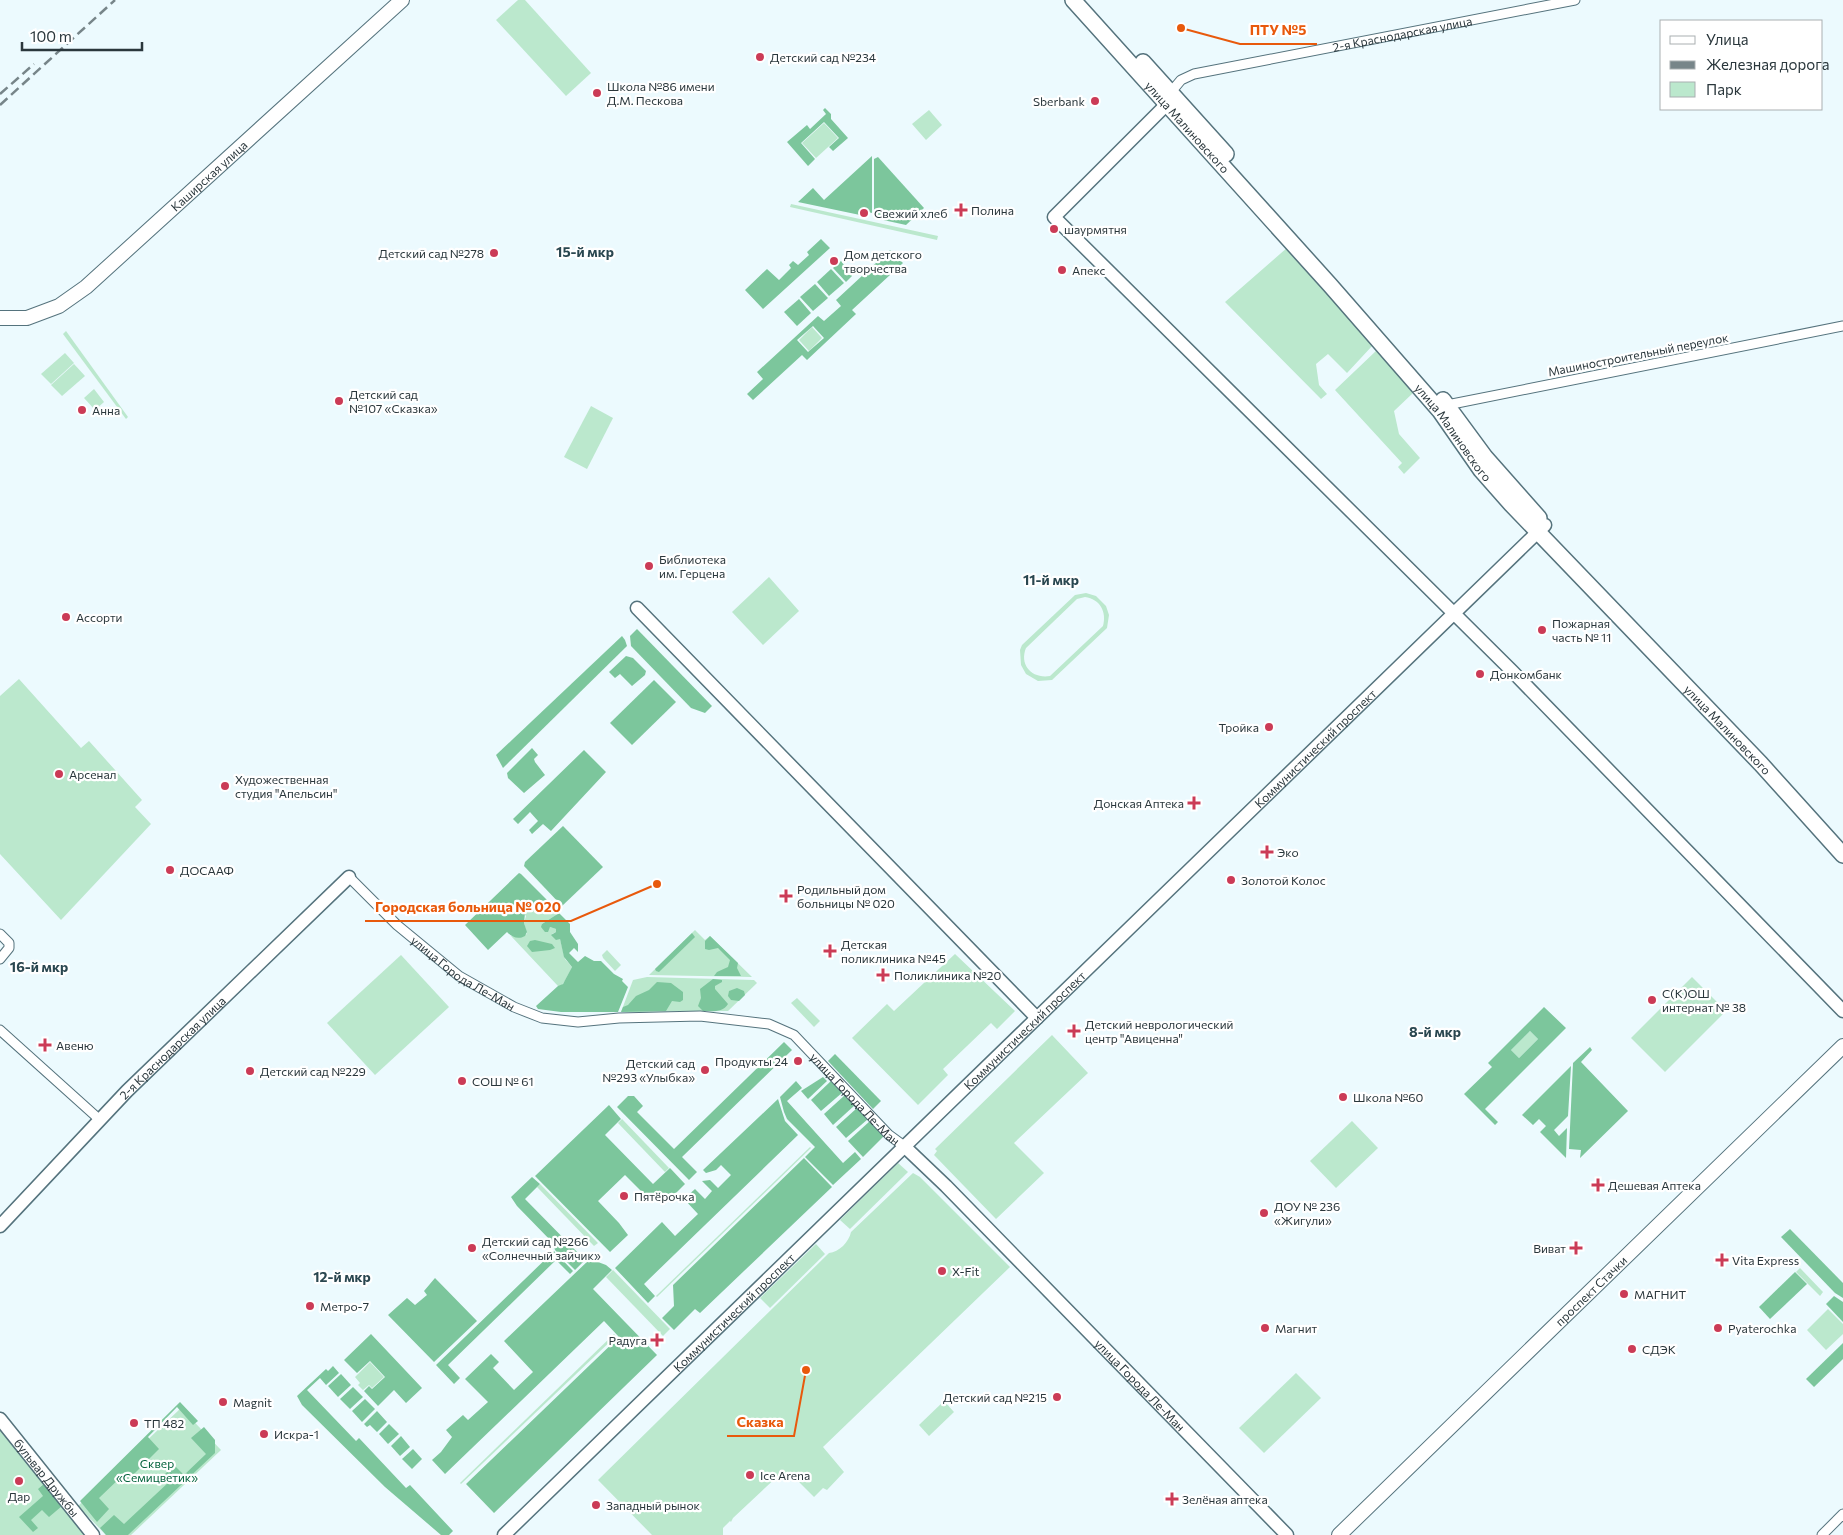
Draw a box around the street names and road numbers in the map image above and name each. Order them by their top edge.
street label: 2-я Краснодарская улица [1331,13,1473,54]
street label: улица Малиновского [1143,78,1232,176]
street label: Каширская улица [168,137,250,214]
street label: Машиностроительный переулок [1547,330,1730,378]
street label: улица Малиновского [1412,381,1494,484]
street label: улица Малиновского [1682,682,1774,777]
street label: Коммунистический проспект [1251,686,1379,810]
street label: улица Города Ле-Ман [409,933,518,1013]
street label: Коммунистический проспект [961,968,1088,1092]
street label: 2-я Краснодарская улица [116,993,228,1102]
street label: улица Города Ле-Ман [808,1050,903,1148]
street label: Коммунистический проспект [670,1250,798,1374]
street label: проспект Стачки [1552,1253,1630,1328]
street label: улица Города Ле-Ман [1092,1336,1188,1434]
street label: бульвар Дружбы [11,1436,82,1519]

